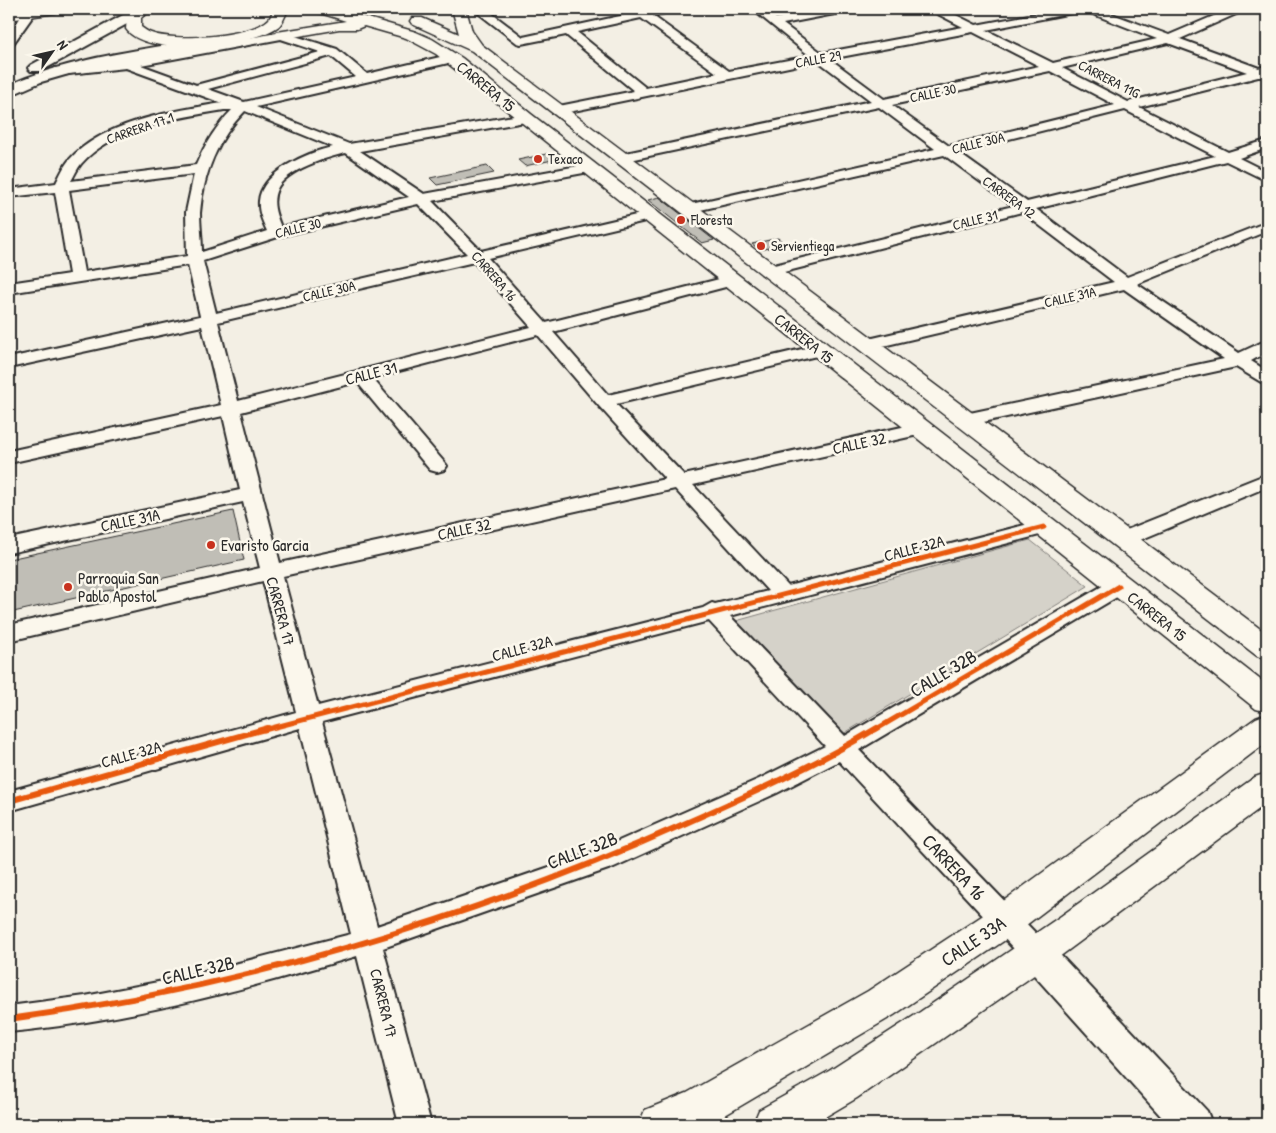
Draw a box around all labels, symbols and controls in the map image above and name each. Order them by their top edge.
north arrow [28,28,78,78]
text: N [53,36,73,53]
street label: CALLE 29 [794,45,842,72]
street label: CARRERA 11G [1075,55,1143,102]
street label: CARRERA 15 [452,56,520,117]
street label: CALLE 30 [908,78,958,107]
street label: CARRERA 17 1 [104,107,176,148]
street label: CALLE 30A [950,127,1006,158]
place label: Texaco [548,149,583,168]
marker: Texaco [532,153,544,165]
street label: CARRERA 12 [979,171,1040,223]
street label: CALLE 31 [950,205,999,234]
place label: Floresta [690,210,733,229]
street label: CALLE 30 [273,213,323,242]
marker: Floresta [675,214,687,226]
place label: Servientiega [771,236,835,256]
marker: Servientiega [755,240,767,252]
street label: CARRERA 16 [467,247,522,305]
street label: CALLE 30A [301,275,357,306]
street label: CALLE 31A [1042,281,1098,312]
street label: CARRERA 15 [770,308,838,368]
street label: CALLE 31 [343,356,399,390]
street label: CALLE 32 [830,427,888,459]
street label: CALLE 31A [98,503,162,537]
street label: CALLE 32 [435,513,493,545]
street label: CALLE 32A [881,529,947,567]
place label: Evaristo Garcia [221,534,308,556]
marker: Evaristo Garcia [205,539,217,551]
place label: Parroquia San Pablo Apostol [78,567,159,607]
street label: CARRERA 17 [261,574,301,648]
marker: Parroquia San Pablo Apostol [62,581,74,593]
street label: CARRERA 15 [1123,586,1191,646]
street label: CALLE 32A [489,629,555,667]
street label: CALLE 32B [905,643,981,703]
street label: CALLE 32A [98,735,164,773]
street label: CALLE 32B [543,825,621,875]
street label: CARRERA 16 [916,828,992,906]
street label: CALLE 33A [936,910,1010,972]
street label: CALLE 32B [159,949,237,991]
street label: CARRERA 17 [365,966,403,1040]

